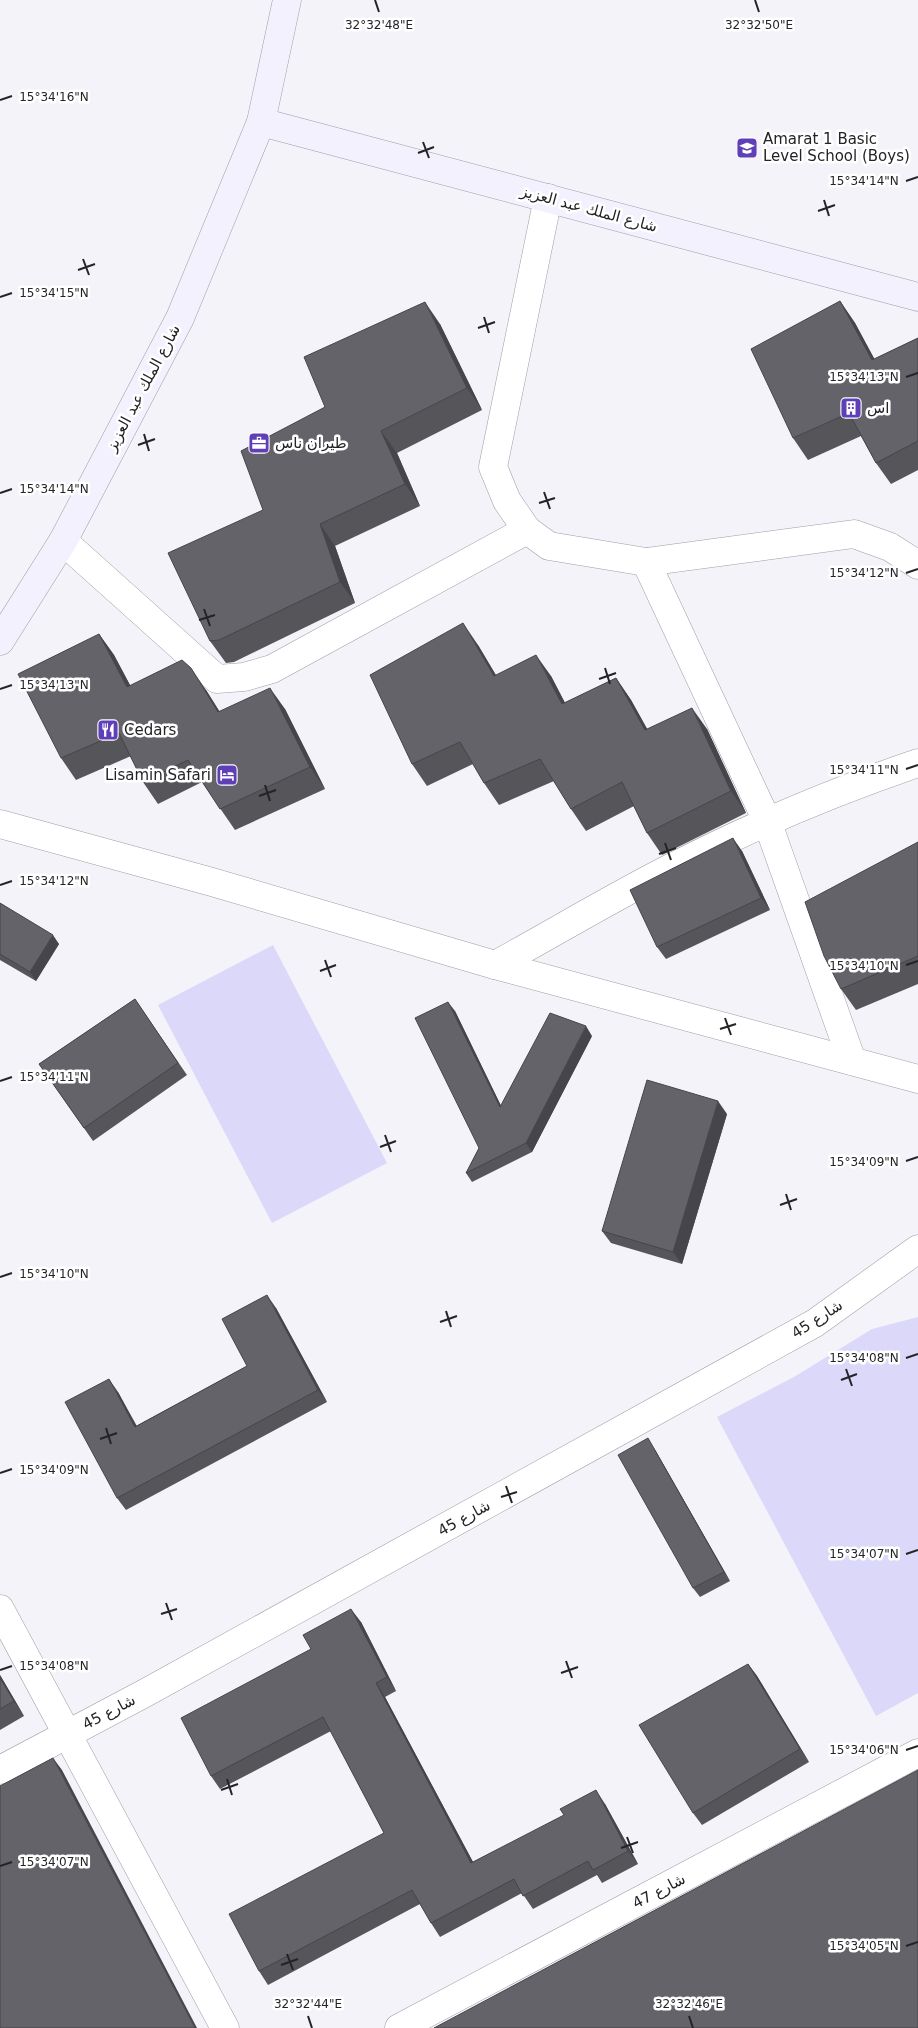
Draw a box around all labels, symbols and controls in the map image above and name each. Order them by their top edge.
text: 32°32'48"E [345,18,413,32]
text: 32°32'50"E [725,18,793,32]
text: 15°34'16"N [19,90,89,104]
place label: Amarat 1 Basic Level School (Boys) [763,130,910,165]
school or university icon: Amarat 1 Basic Level School (Boys) [735,136,759,160]
text: 15°34'14"N [829,174,899,188]
street label: شارع الملك عبد العزيز [518,182,659,236]
text: 15°34'15"N [19,286,89,300]
street label: شارع الملك عبد العزيز [102,322,184,455]
text: 15°34'13"N [829,370,899,384]
building icon: اس [839,396,863,420]
place label: اس [867,399,889,417]
office icon: طيران ناس [247,431,271,455]
place label: طيران ناس [275,434,347,452]
text: 15°34'14"N [19,482,89,496]
text: 15°34'12"N [829,566,899,580]
text: 15°34'13"N [19,678,89,692]
restaurant icon: Cedars [96,718,120,742]
place label: Cedars [124,721,177,739]
hotel icon: Lisamin Safari [215,763,239,787]
text: 15°34'11"N [829,763,899,777]
place label: Lisamin Safari [105,766,211,784]
text: 15°34'12"N [19,874,89,888]
text: 15°34'10"N [829,959,899,973]
text: 15°34'11"N [19,1070,89,1084]
text: 15°34'09"N [829,1155,899,1169]
text: 15°34'10"N [19,1267,89,1281]
street label: شارع 45 [788,1296,846,1342]
text: 15°34'08"N [829,1351,899,1365]
text: 15°34'09"N [19,1463,89,1477]
street label: شارع 45 [435,1496,493,1540]
text: 15°34'07"N [829,1547,899,1561]
text: 15°34'08"N [19,1659,89,1673]
street label: شارع 45 [80,1691,138,1733]
text: 15°34'06"N [829,1743,899,1757]
text: 15°34'07"N [19,1855,89,1869]
street label: شارع 47 [630,1870,688,1912]
text: 15°34'05"N [829,1939,899,1953]
text: 32°32'44"E [274,1997,342,2011]
text: 32°32'46"E [655,1997,723,2011]

